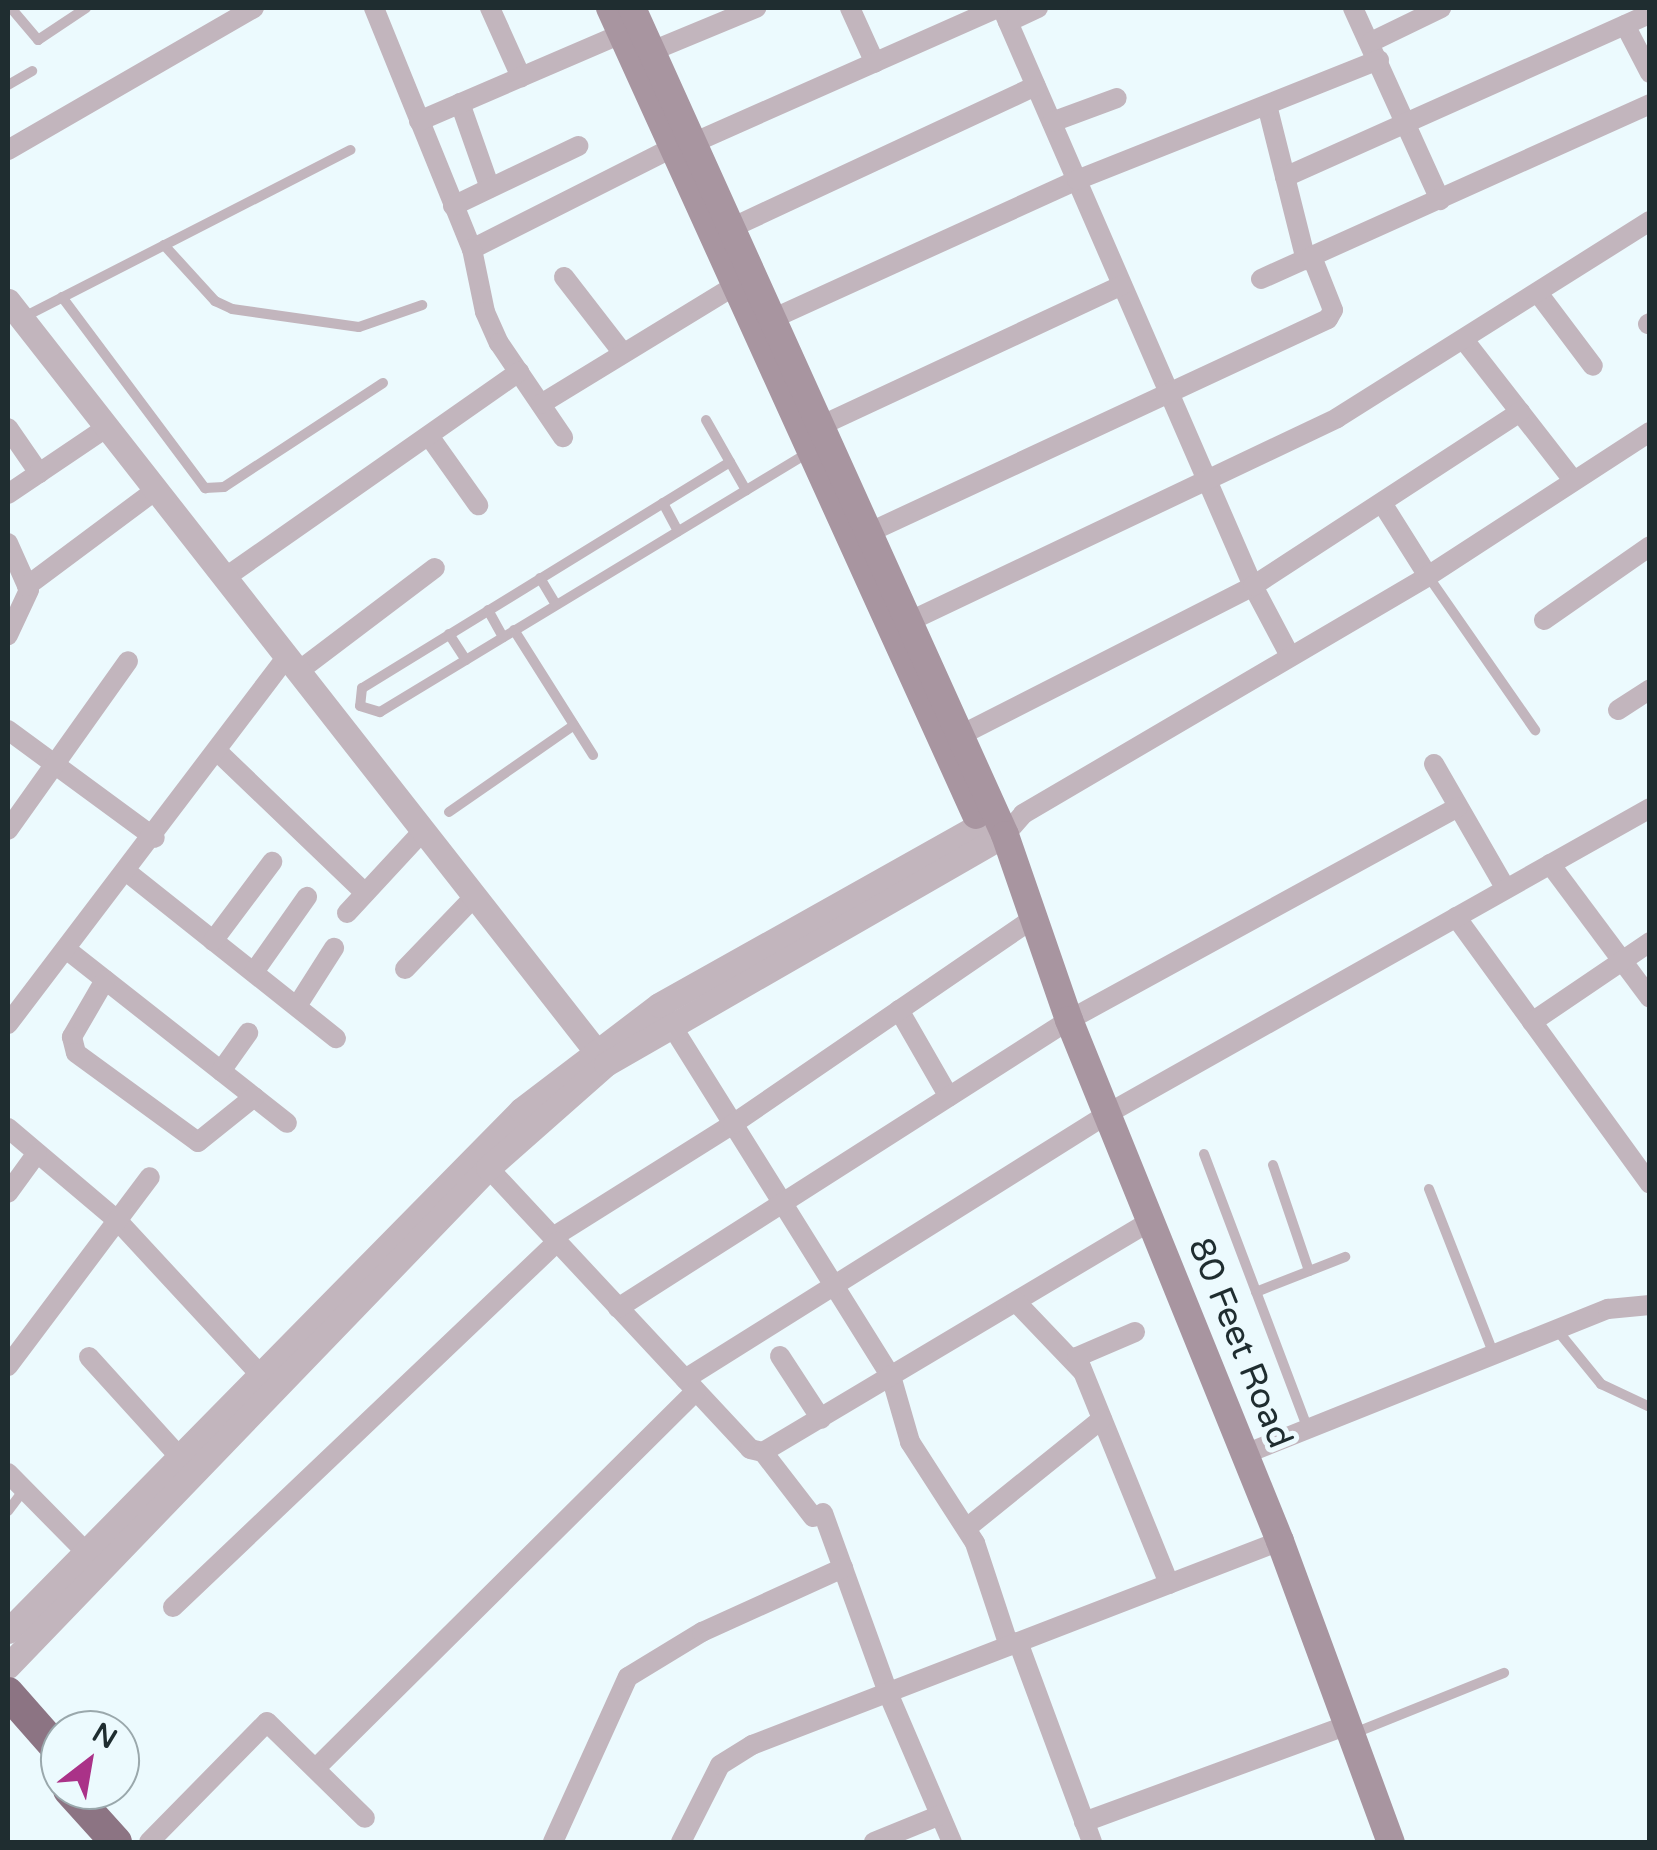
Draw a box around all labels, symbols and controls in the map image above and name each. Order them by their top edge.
street label: 80 Feet Road [1179,1232,1301,1454]
north arrow [40,1710,140,1810]
text: N [86,1716,123,1756]

